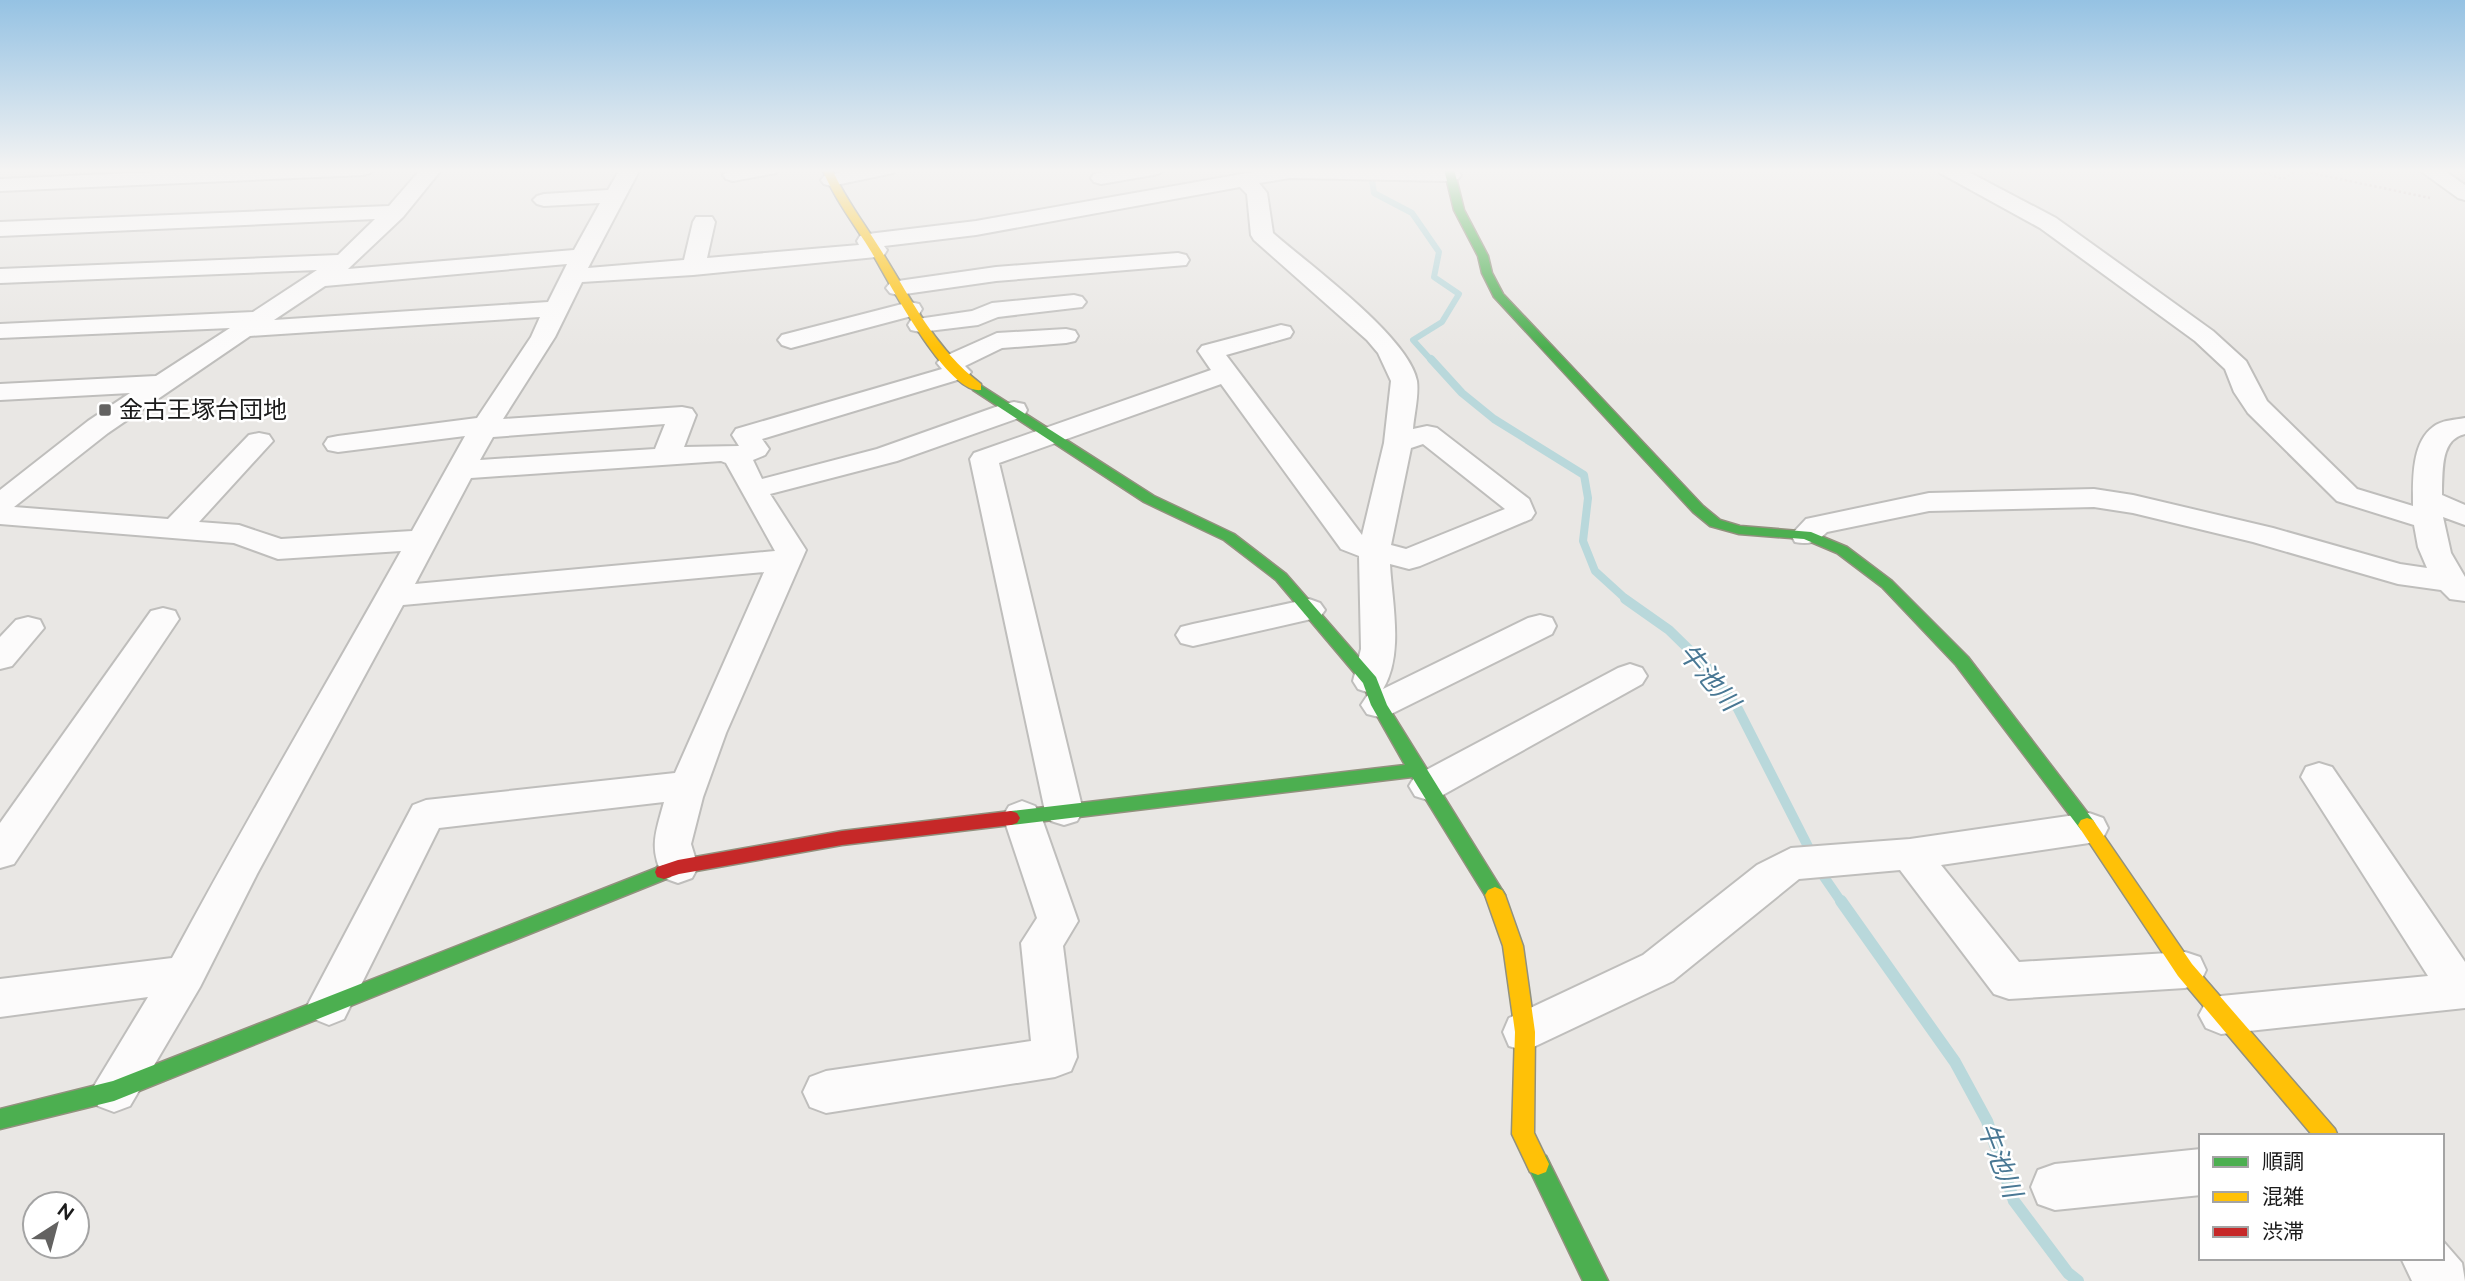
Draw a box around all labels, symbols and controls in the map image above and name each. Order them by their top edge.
place label: 金古王塚台団地 [119,395,287,424]
marker: 金古王塚台団地 [97,402,113,418]
water label: 牛池川 [1672,637,1747,719]
water label: 牛池川 [1972,1118,2029,1205]
legend [2199,1134,2444,1260]
text: 順調 [2262,1149,2304,1174]
text: 混雑 [2262,1184,2304,1209]
north arrow [21,1190,91,1260]
text: N [54,1198,78,1224]
text: 渋滞 [2262,1219,2304,1244]

